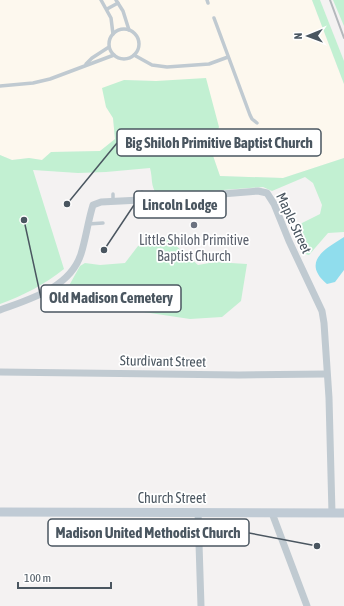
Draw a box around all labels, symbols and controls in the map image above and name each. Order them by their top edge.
north arrow [288,16,328,56]
text: N [292,33,304,40]
callout: Big Shiloh Primitive Baptist Church [117,129,321,156]
text: Big Shiloh Primitive Baptist Church [125,134,313,151]
street label: Maple Street [273,190,315,256]
callout: Lincoln Lodge [134,191,226,218]
text: Lincoln Lodge [142,196,218,213]
marker: Little Shiloh Primitive Baptist Church [189,220,199,230]
place label: Little Shiloh Primitive Baptist Church [139,232,249,264]
callout: Old Madison Cemetery [41,285,181,312]
text: Old Madison Cemetery [49,289,174,306]
street label: Sturdivant Street [120,352,206,370]
street label: Church Street [138,490,206,506]
callout: Madison United Methodist Church [48,519,249,546]
text: Madison United Methodist Church [55,524,241,541]
scale bar [18,564,111,590]
text: 100 m [24,571,51,585]

